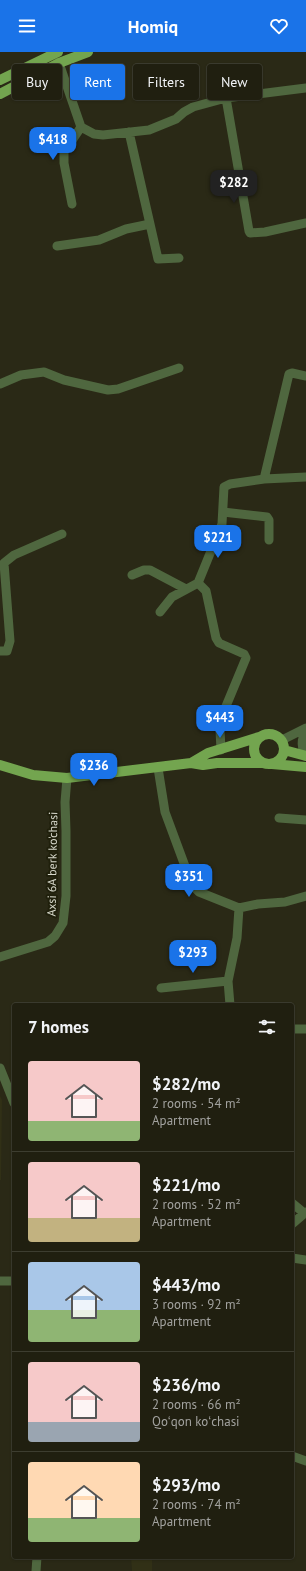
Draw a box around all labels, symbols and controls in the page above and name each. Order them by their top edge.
icon: menu [16,15,38,37]
text: Homiq [128,15,178,38]
icon: heart [268,15,290,37]
chip: Buy [12,64,62,100]
chip: Rent [70,64,125,100]
chip: Filters [133,64,199,100]
chip: New [207,64,262,100]
pin: $418 [29,127,77,161]
text: $418 [38,131,68,148]
pin: $282 [210,170,258,204]
text: $282 [219,174,249,191]
pin: $221 [194,525,242,559]
text: $221 [203,529,233,546]
pin: $443 [196,705,244,739]
text: $443 [205,709,235,726]
pin: $236 [70,753,118,787]
text: $236 [79,757,109,774]
street label: Axsi 6А berk ko'chasi [44,811,60,917]
pin: $351 [165,864,213,898]
text: $351 [174,868,204,885]
pin: $293 [169,940,217,974]
text: $293 [178,944,208,961]
text: 7 homes [28,1016,89,1038]
icon: filters [256,1016,278,1038]
text: $282/mo [152,1073,220,1095]
icon: home [60,1077,108,1125]
text: 2 rooms · 54 m² [152,1095,241,1112]
text: Apartment [152,1112,211,1129]
text: $221/mo [152,1174,220,1196]
icon: home [60,1178,108,1226]
text: 2 rooms · 52 m² [152,1196,241,1213]
text: Apartment [152,1213,211,1230]
text: $443/mo [152,1274,220,1296]
icon: home [60,1278,108,1326]
text: 3 rooms · 92 m² [152,1296,241,1313]
text: Apartment [152,1313,211,1330]
text: $236/mo [152,1374,220,1396]
icon: home [60,1378,108,1426]
text: 2 rooms · 66 m² [152,1396,241,1413]
text: Qoʻqon koʻchasi [152,1413,240,1430]
text: $293/mo [152,1474,220,1496]
icon: home [60,1478,108,1526]
text: 2 rooms · 74 m² [152,1496,241,1513]
text: Apartment [152,1513,211,1530]

